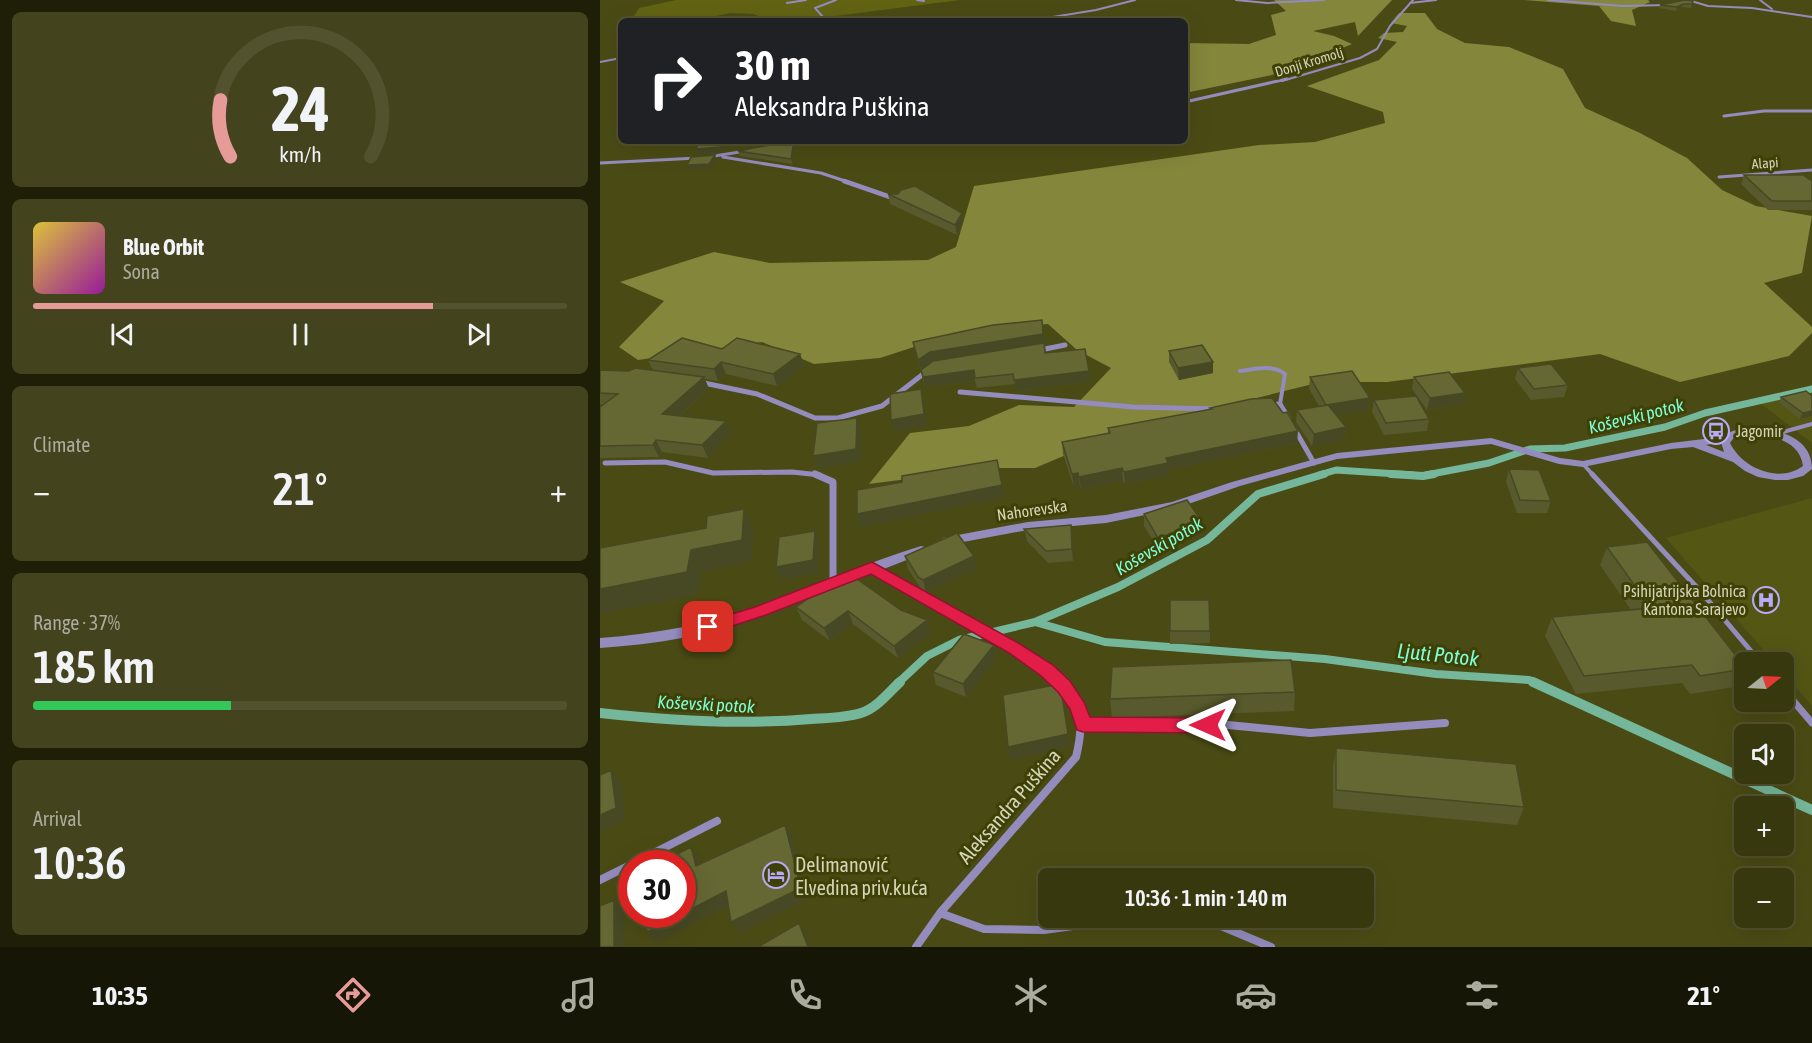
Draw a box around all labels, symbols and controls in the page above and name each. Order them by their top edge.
text: 30 m [735,41,810,89]
icon: right [636,42,714,120]
street label: Donji Kromolj [1273,44,1345,80]
text: 24 [271,73,329,144]
text: Aleksandra Puškina [735,91,930,122]
text: km/h [279,142,321,167]
street label: Alapi [1751,154,1779,172]
text: Blue Orbit [123,234,204,260]
text: Sona [123,260,160,283]
icon: previous [106,318,139,351]
icon: pause [284,318,317,351]
icon: next [462,318,495,351]
water label: Koševski potok [1586,394,1687,438]
bus stop icon: Jagomir [1701,416,1731,446]
place label: Jagomir [1736,422,1783,441]
text: Climate [33,433,90,456]
text: 21° [273,463,327,515]
text: − [33,471,50,509]
text: + [550,471,567,509]
street label: Nahorevska [996,496,1068,524]
water label: Koševski potok [1112,512,1207,579]
place label: Psihijatrijska Bolnica Kantona Sarajevo [1623,582,1746,619]
hospital icon: Psihijatrijska Bolnica Kantona Sarajevo [1751,585,1781,615]
pin [682,601,733,652]
icon: arrive [691,610,724,643]
text: Range · 37% [33,611,120,634]
water label: Ljuti Potok [1396,638,1481,670]
text: 185 km [33,641,155,693]
north arrow [1734,652,1794,712]
map controls [1734,652,1794,928]
water label: Koševski potok [657,691,756,717]
position arrow [1176,693,1240,757]
button: sound [1734,724,1794,784]
street label: Aleksandra Puškina [953,744,1065,868]
button: + [1734,796,1794,856]
text: Arrival [33,807,82,830]
text: 10:36 [33,837,127,889]
speed limit sign: 30 [618,850,696,928]
place label: Delimanović Elvedina priv.kuća [795,853,928,899]
hotel icon: Delimanović Elvedina priv.kuća [761,860,791,890]
button: − [1734,868,1794,928]
text: 10:36 · 1 min · 140 m [1125,885,1287,911]
icon: directions [332,974,374,1016]
icon: music [558,974,600,1016]
icon: phone [784,974,826,1016]
icon: climate [1010,974,1052,1016]
icon: car [1235,974,1277,1016]
icon: filters [1461,974,1503,1016]
text: 10:35 [92,980,148,1011]
text: 21° [1687,980,1720,1011]

